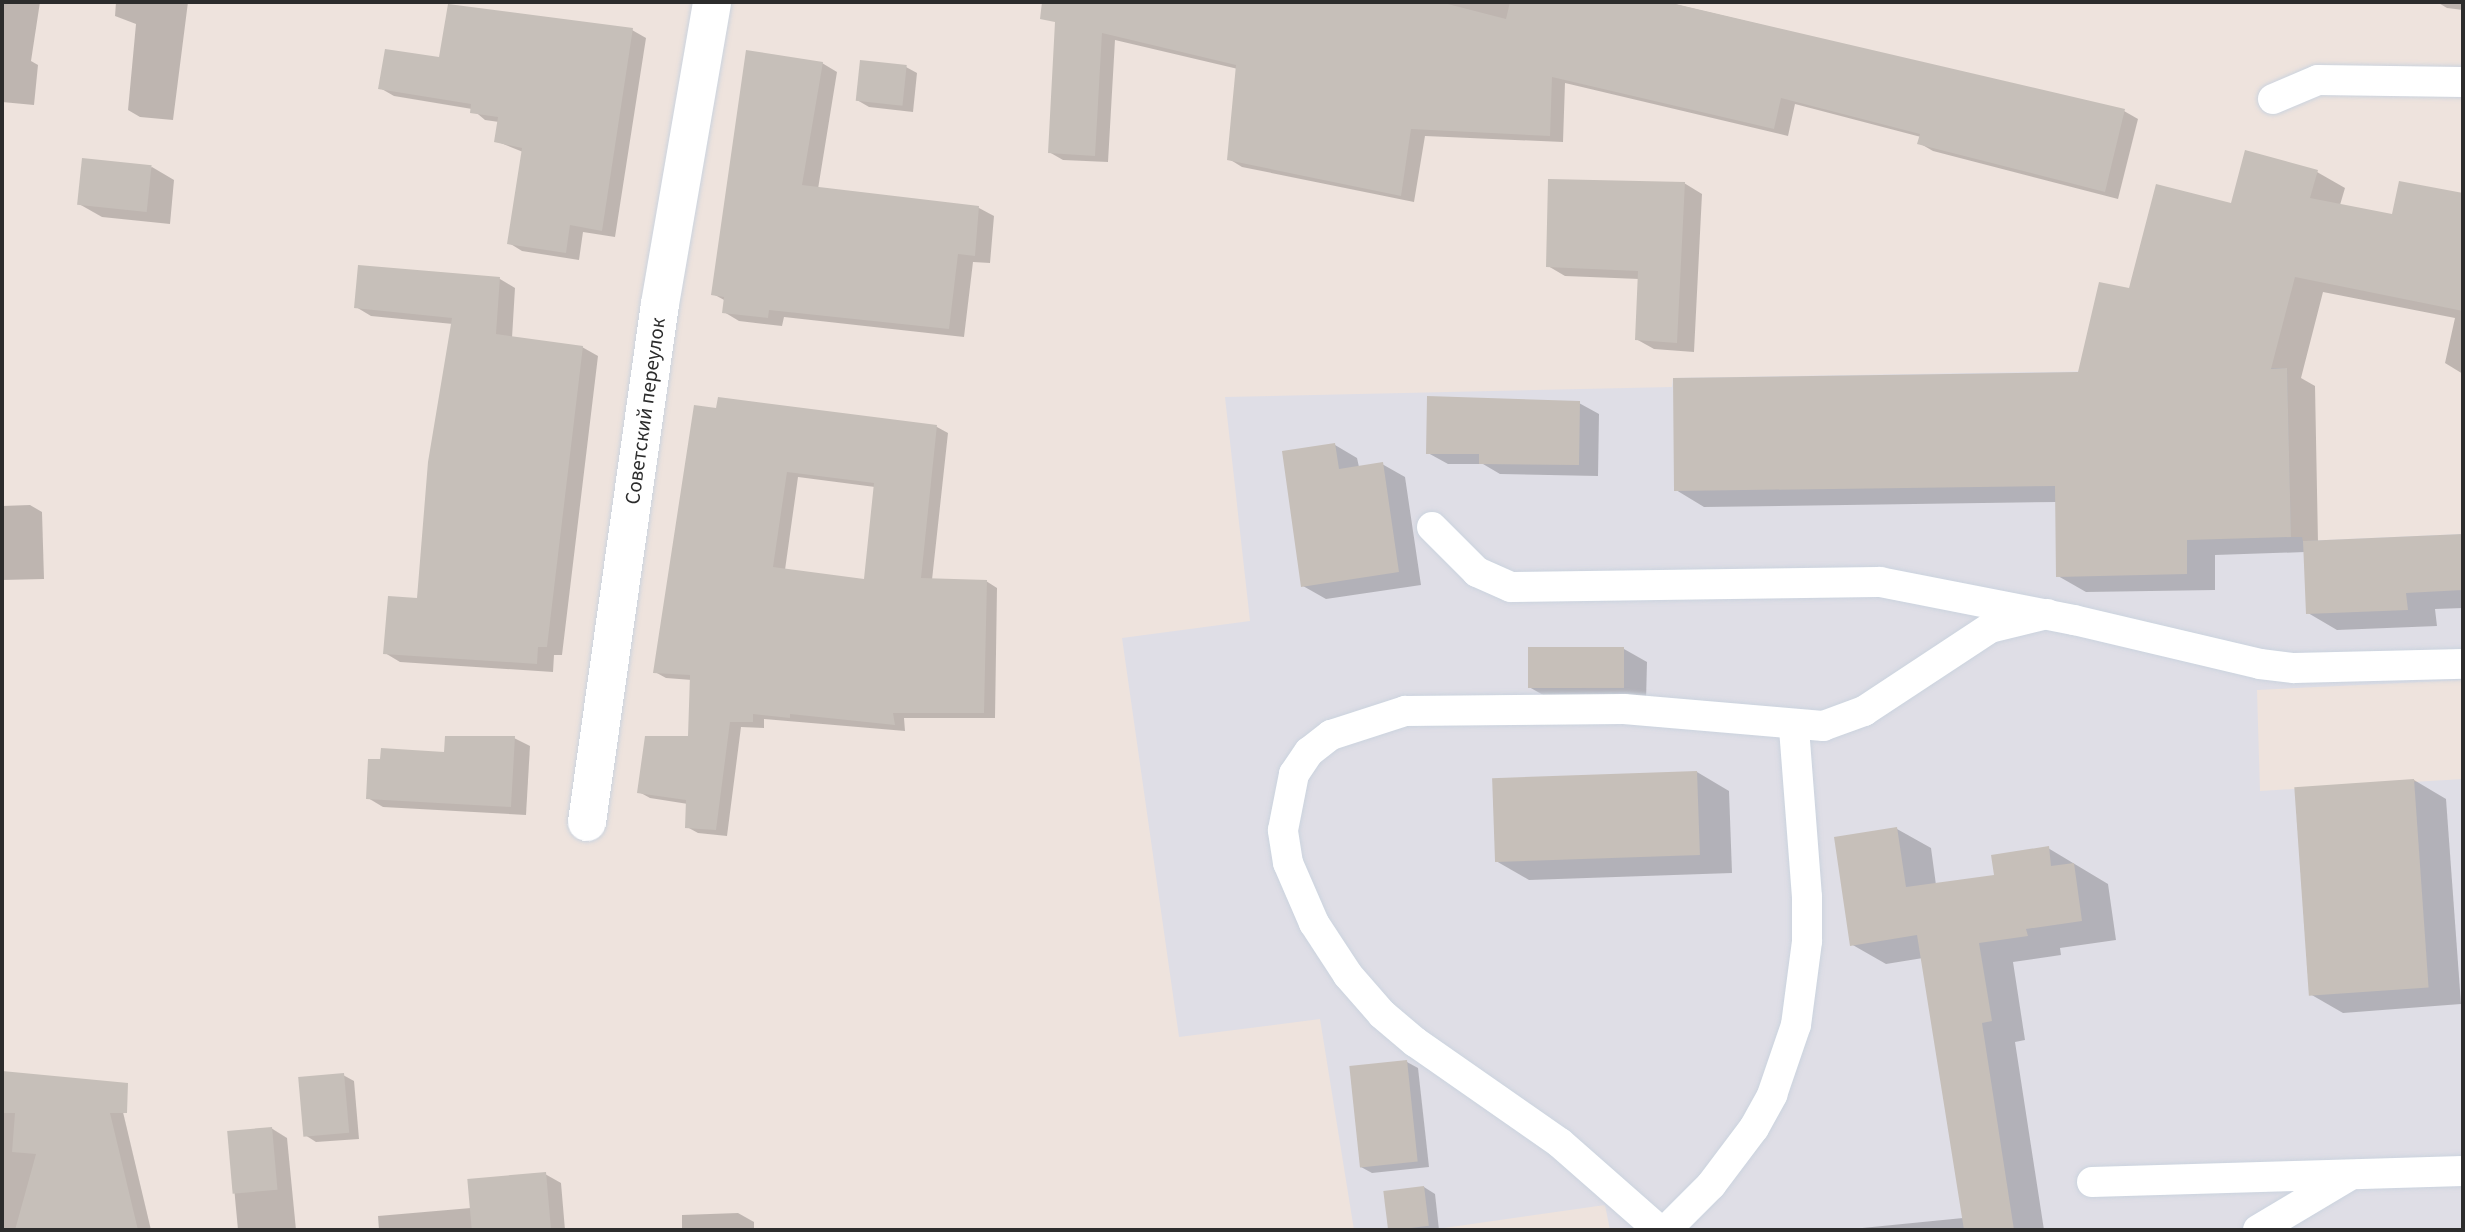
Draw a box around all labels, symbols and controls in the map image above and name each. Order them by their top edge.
street label: Советский переулок [619,316,671,506]

